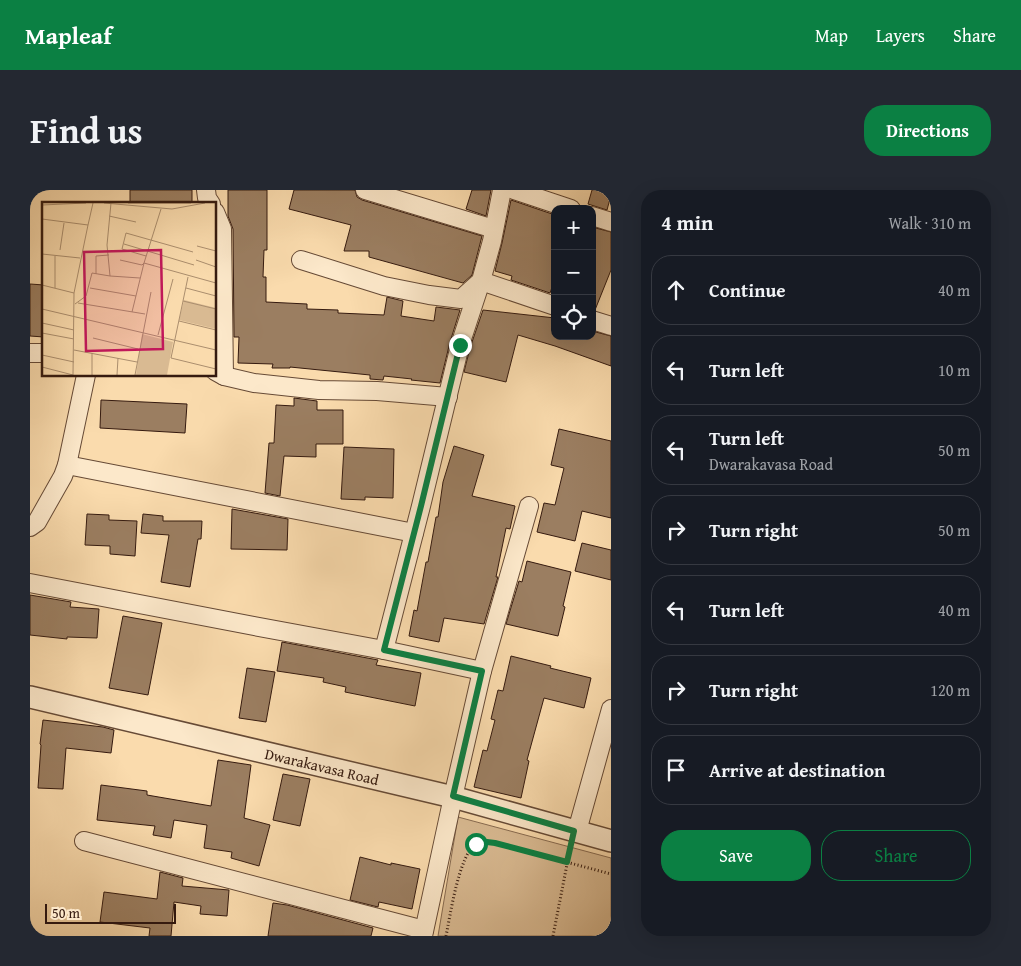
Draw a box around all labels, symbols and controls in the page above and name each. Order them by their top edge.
text: Mapleaf [25,18,112,53]
text: Map [815,22,848,49]
text: Layers [876,22,925,49]
text: Share [953,22,996,49]
text: Find us [30,105,143,156]
button: Directions [864,105,991,156]
inset map [42,202,216,376]
map controls [551,205,596,340]
button: + [551,205,596,250]
text: 4 min [661,207,713,238]
text: Walk · 310 m [888,211,971,235]
button: − [551,250,596,295]
icon: ahead [662,276,690,304]
text: Continue [709,276,786,304]
text: 40 m [938,278,970,302]
button: locate [551,295,596,340]
route end [449,334,472,357]
icon: left [662,356,690,384]
text: Turn left [709,356,784,384]
text: 10 m [938,358,970,382]
text: Turn left [709,424,784,452]
icon: left [662,436,690,464]
text: 50 m [938,438,970,462]
text: Dwarakavasa Road [709,452,833,476]
icon: right [662,516,690,544]
text: Turn right [709,516,798,544]
text: 50 m [938,518,970,542]
icon: left [662,596,690,624]
text: Turn left [709,596,784,624]
text: 40 m [938,598,970,622]
icon: right [662,676,690,704]
text: Turn right [709,676,798,704]
text: 120 m [930,678,970,702]
street label: Dwarakavasa Road [263,742,381,790]
icon: arrive [662,756,690,784]
text: Arrive at destination [709,756,885,784]
button: Save [661,830,811,881]
button: Share [821,830,971,881]
route start [465,833,488,856]
scale bar [45,901,176,924]
text: 50 m [52,903,80,923]

